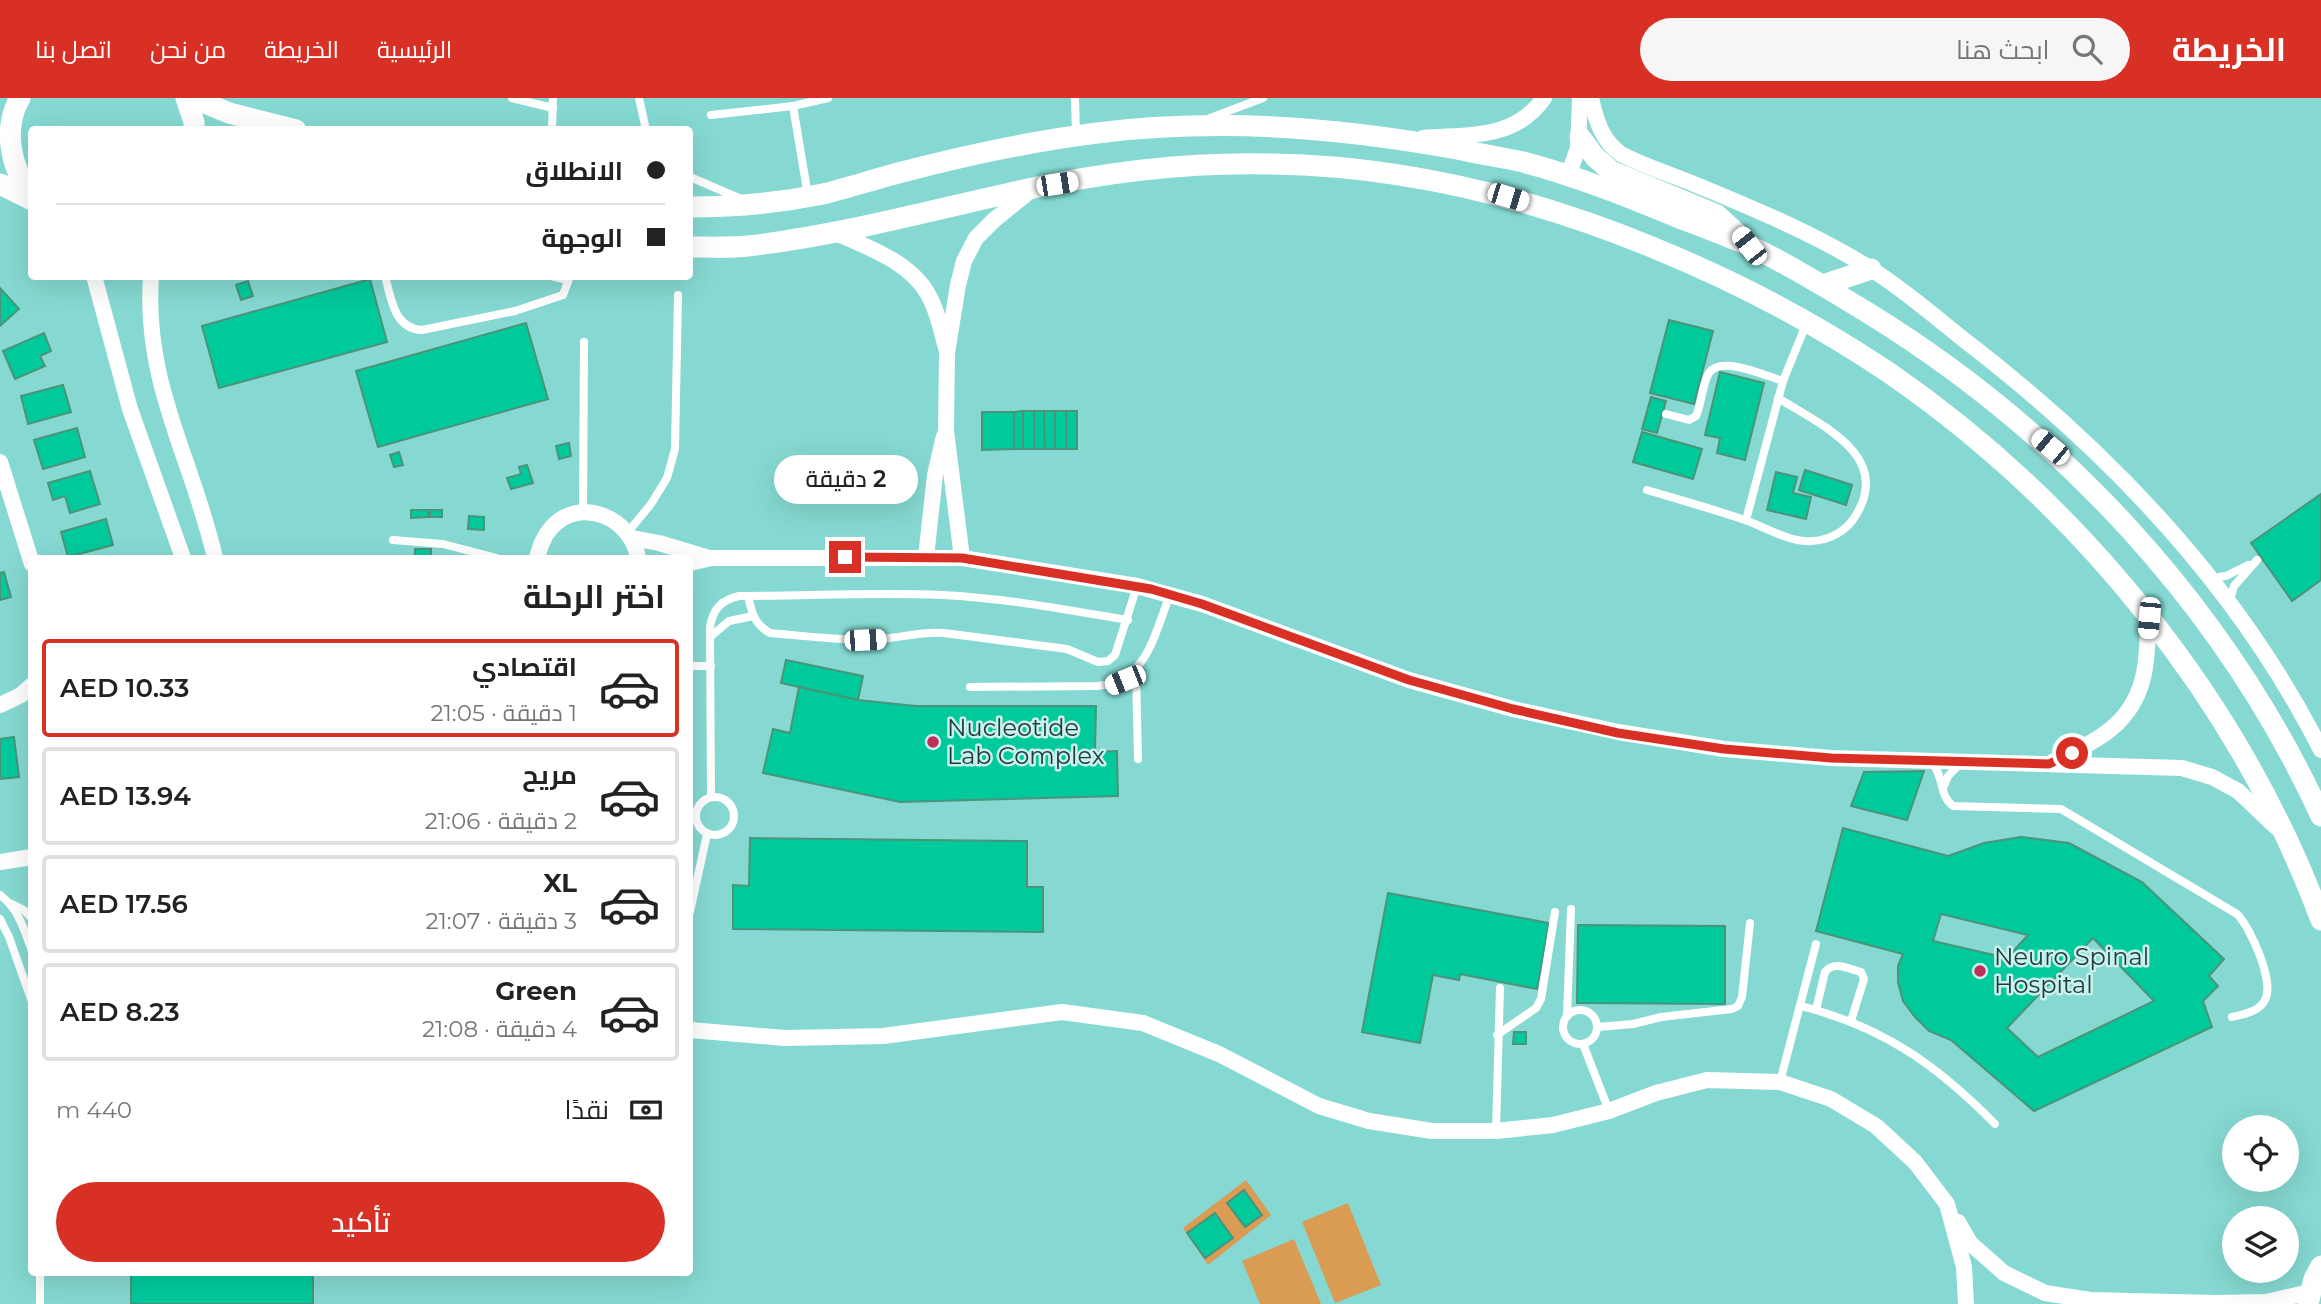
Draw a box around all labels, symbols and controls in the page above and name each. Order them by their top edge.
search box [1640,18,2130,81]
text: الخريطة [2172,29,2286,69]
icon: search [2068,30,2106,68]
text: ابحث هنا [1956,34,2050,66]
text: اتصل بنا [35,35,112,64]
text: من نحن [150,35,226,64]
text: الخريطة [264,35,339,64]
text: الرئيسية [377,35,452,64]
text: الانطلاق [525,155,623,187]
car [1035,170,1080,198]
car [1485,181,1532,213]
text: الوجهة [542,222,623,254]
car [1728,223,1771,269]
car [2028,425,2073,469]
callout: 2 دقيقة [773,456,917,504]
text: 2 دقيقة [806,465,887,493]
route end [829,541,861,573]
text: اختر الرحلة [523,577,665,616]
car [2137,596,2162,640]
car [844,629,887,651]
text: اقتصادي [472,651,577,683]
icon: car [598,657,661,720]
car [1102,662,1149,698]
text: AED 10.33 [60,672,189,704]
text: 1 دقيقة · 21:05 [430,699,577,727]
place label: Nucleotide Lab Complex [947,713,1105,770]
marker: Nucleotide Lab Complex [925,734,941,750]
route start [2056,737,2088,769]
text: مريح [522,759,577,791]
icon: car [598,765,661,828]
text: AED 13.94 [60,780,191,812]
text: 2 دقيقة · 21:06 [425,807,577,835]
text: XL [543,867,577,899]
icon: car [598,873,661,936]
text: AED 17.56 [60,888,188,920]
text: 3 دقيقة · 21:07 [425,907,577,935]
place label: Neuro Spinal Hospital [1994,942,2149,999]
marker: Neuro Spinal Hospital [1972,963,1988,979]
text: Green [495,975,577,1007]
icon: car [598,981,661,1044]
text: AED 8.23 [60,996,180,1028]
text: 4 دقيقة · 21:08 [422,1015,577,1043]
icon: cash [627,1091,665,1129]
text: نقدًا [565,1094,609,1126]
text: 440 m [56,1096,132,1124]
map controls [2222,1115,2299,1283]
button: locate [2222,1115,2299,1192]
button: تأكيد [56,1182,665,1262]
button: layers [2222,1206,2299,1283]

